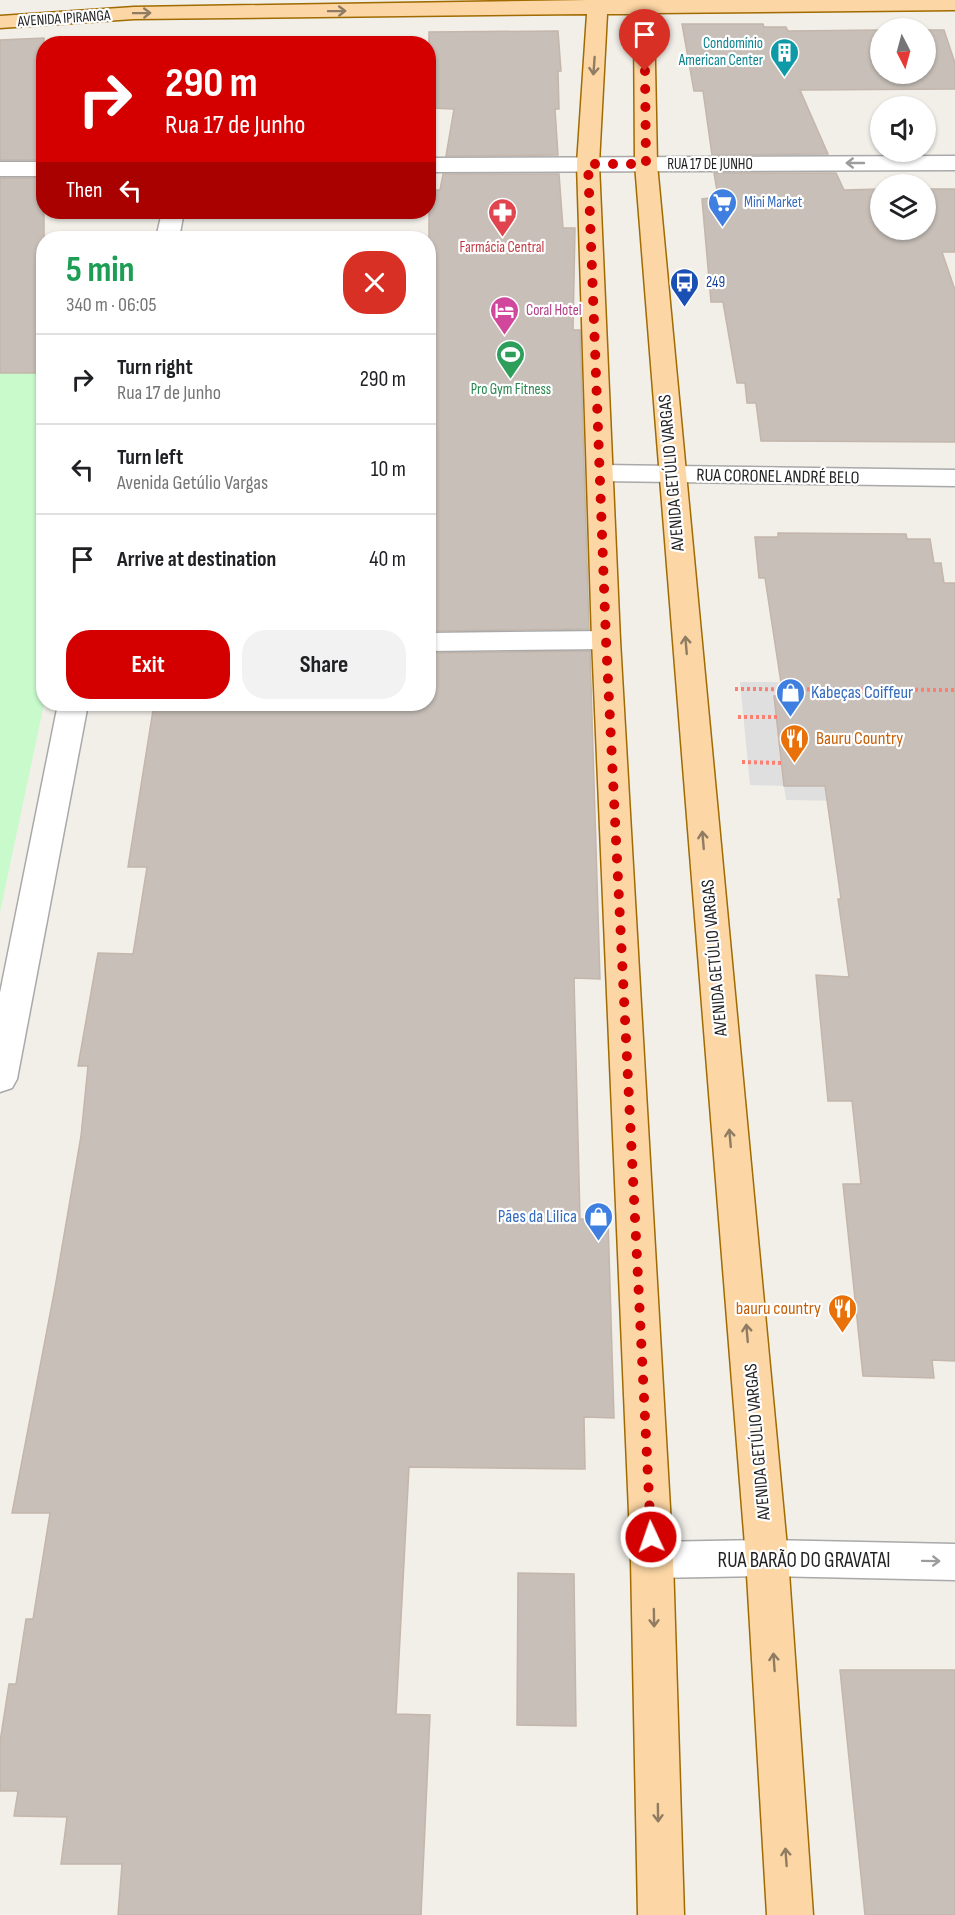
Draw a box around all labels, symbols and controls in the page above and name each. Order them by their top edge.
one-way arrow [327,5,347,17]
street label: AVENIDA IPIRANGA [16,6,112,31]
one-way arrow [132,7,152,19]
pin [619,9,670,71]
icon: arrive [628,18,661,51]
north arrow [870,18,936,84]
map controls [870,18,936,240]
place label: Condomínio American Center [678,34,764,70]
building icon: Condomínio American Center [768,36,800,78]
one-way arrow [589,55,600,75]
text: 290 m [165,58,258,109]
icon: right [66,60,144,138]
button: sound [870,96,936,162]
text: Rua 17 de Junho [165,109,305,141]
street label: RUA 17 DE JUNHO [667,155,753,174]
one-way arrow [845,157,865,169]
icon: left [114,174,147,207]
button: layers [870,174,936,240]
text: Then [66,177,102,204]
supermarket icon: Mini Market [707,186,739,228]
place label: Mini Market [744,193,803,212]
pharmacy icon: Farmácia Central [486,196,518,238]
place label: Farmácia Central [460,238,544,257]
text: 5 min [66,249,135,292]
button: close [343,251,406,314]
bus stop icon: 249 [669,266,701,308]
place label: 249 [706,273,725,292]
text: 340 m · 06:05 [66,293,156,317]
hotel icon: Coral Hotel [489,294,521,336]
place label: Coral Hotel [526,301,582,320]
sports icon: Pro Gym Fitness [495,338,527,380]
text: Turn right [117,354,193,381]
icon: right [66,363,99,396]
text: 290 m [360,366,406,393]
place label: Pro Gym Fitness [471,380,551,399]
text: Rua 17 de Junho [117,381,221,405]
street label: AVENIDA GETÚLIO VARGAS [654,393,689,553]
text: Turn left [117,444,183,471]
icon: left [66,453,99,486]
text: 10 m [371,456,406,483]
street label: RUA CORONEL ANDRÉ BELO [696,465,860,488]
text: Avenida Getúlio Vargas [117,471,268,495]
icon: arrive [66,543,99,576]
text: Arrive at destination [117,546,276,573]
text: 40 m [369,546,406,573]
button: Exit [66,630,230,699]
button: Share [242,630,406,699]
one-way arrow [680,636,691,656]
shop icon: Kabeças Coiffeur [774,676,806,718]
place label: Kabeças Coiffeur [811,682,913,703]
restaurant icon: Bauru Country [779,722,811,764]
place label: Bauru Country [816,728,903,749]
one-way arrow [697,830,708,850]
street label: AVENIDA GETÚLIO VARGAS [697,878,732,1038]
one-way arrow [724,1129,735,1149]
shop icon: Pães da Lilica [582,1200,614,1242]
place label: Pães da Lilica [498,1206,577,1227]
restaurant icon: bauru country [826,1292,858,1334]
place label: bauru country [736,1298,821,1319]
one-way arrow [741,1323,752,1343]
street label: AVENIDA GETÚLIO VARGAS [740,1362,775,1522]
position arrow [619,1505,683,1569]
street label: RUA BARÃO DO GRAVATAI [718,1548,890,1573]
one-way arrow [920,1555,940,1567]
one-way arrow [648,1608,659,1628]
one-way arrow [768,1653,779,1672]
one-way arrow [652,1803,664,1823]
one-way arrow [781,1847,792,1867]

